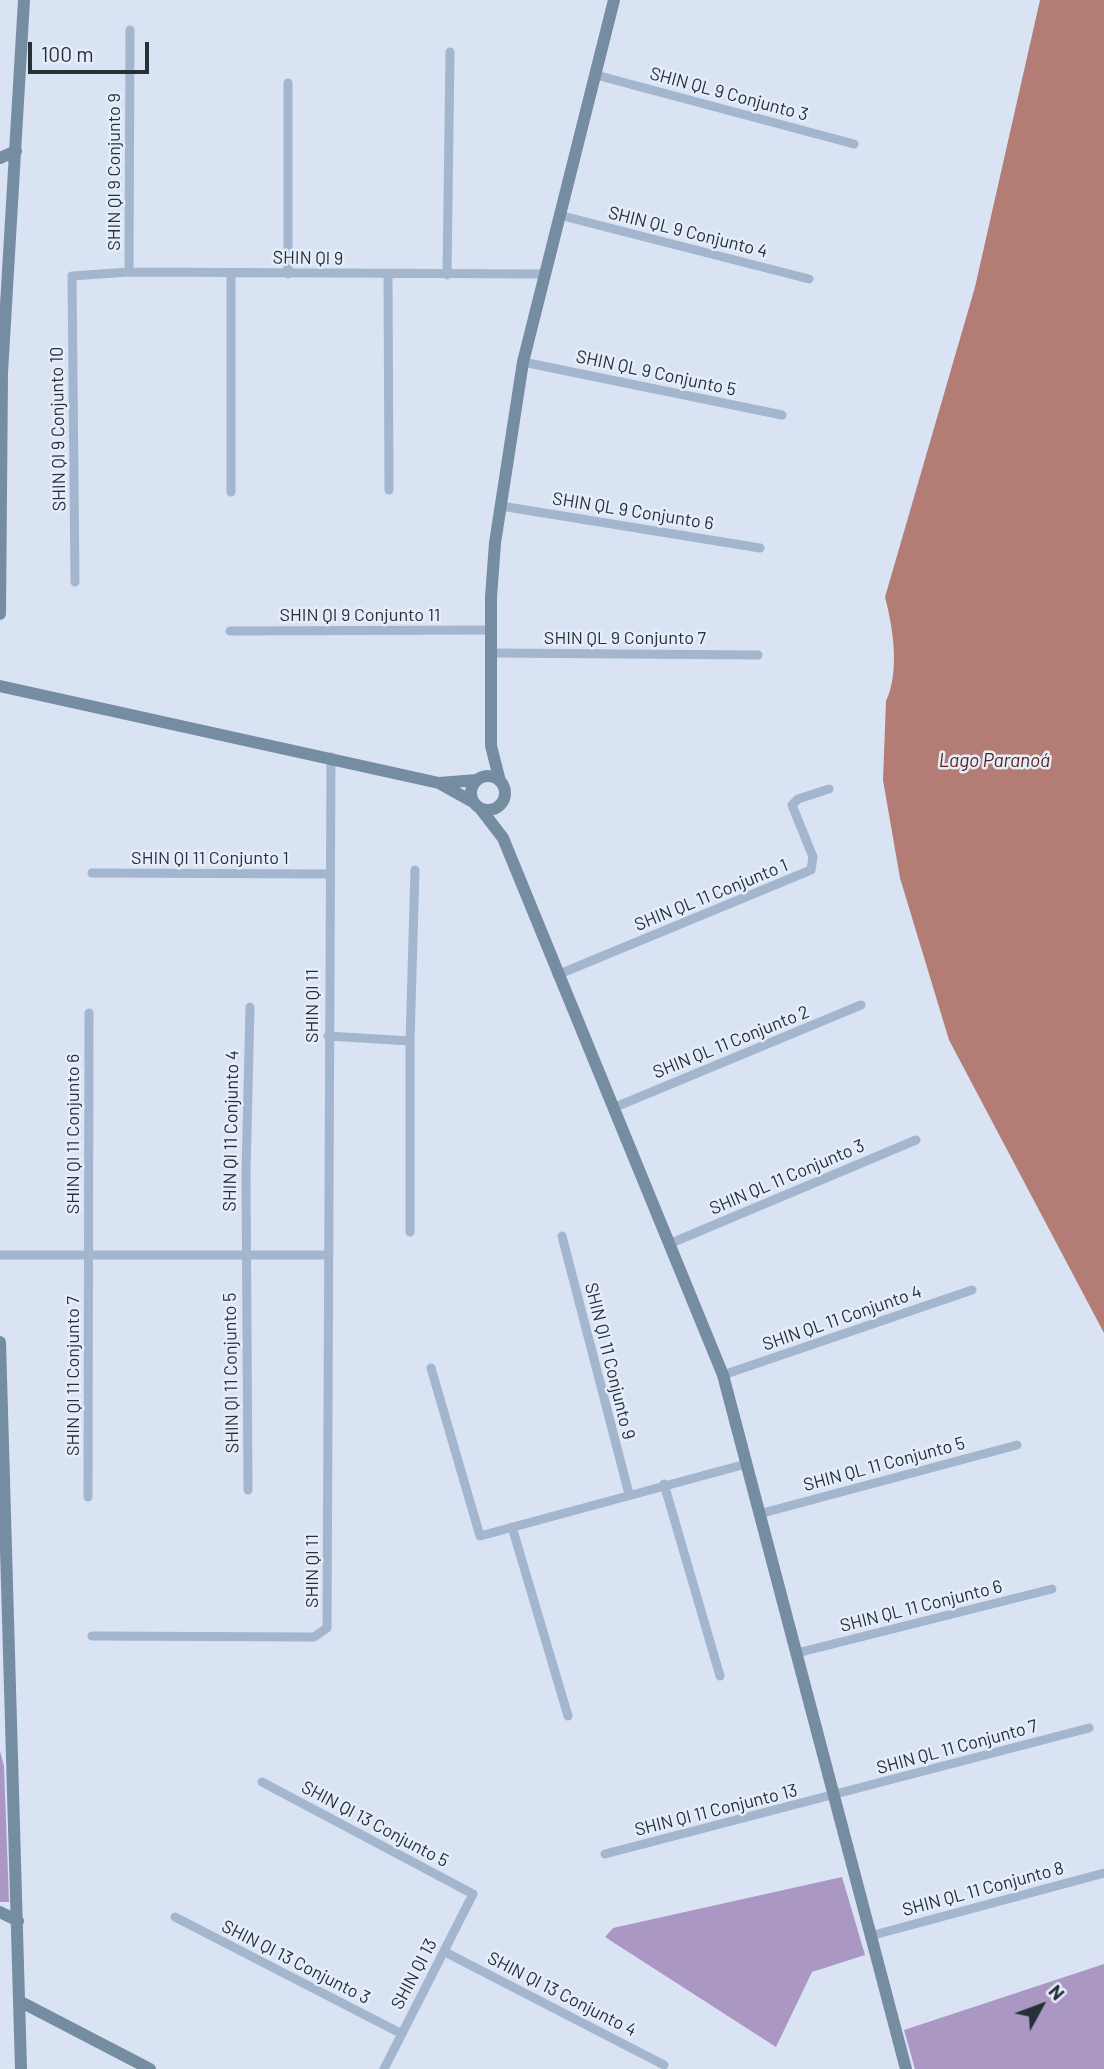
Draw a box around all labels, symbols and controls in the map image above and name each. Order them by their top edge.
scale bar [32,28,152,72]
text: 100 m [41,41,94,66]
street label: SHIN QL 9 Conjunto 3 [647,62,811,126]
street label: SHIN QI 9 Conjunto 9 [103,93,125,251]
street label: SHIN QL 9 Conjunto 4 [606,202,770,262]
street label: SHIN QI 9 [272,247,344,269]
street label: SHIN QL 9 Conjunto 5 [574,345,738,401]
street label: SHIN QI 9 Conjunto 10 [46,346,70,512]
street label: SHIN QL 9 Conjunto 6 [551,488,715,534]
street label: SHIN QI 9 Conjunto 11 [280,604,440,626]
street label: SHIN QL 9 Conjunto 7 [544,627,706,649]
water label: Lago Paranoá [939,750,1049,772]
street label: SHIN QI 11 Conjunto 1 [131,847,289,869]
street label: SHIN QL 11 Conjunto 1 [631,854,791,936]
street label: SHIN QI 11 [301,969,323,1043]
street label: SHIN QL 11 Conjunto 2 [650,1001,812,1083]
street label: SHIN QI 11 Conjunto 4 [219,1050,243,1212]
street label: SHIN QI 11 Conjunto 6 [62,1054,84,1214]
street label: SHIN QL 11 Conjunto 3 [706,1135,868,1219]
street label: SHIN QI 11 Conjunto 9 [580,1280,640,1442]
street label: SHIN QL 11 Conjunto 4 [760,1281,924,1355]
street label: SHIN QI 11 Conjunto 5 [219,1292,243,1454]
street label: SHIN QI 11 Conjunto 7 [62,1296,84,1456]
street label: SHIN QL 11 Conjunto 5 [801,1432,967,1496]
street label: SHIN QI 11 [301,1534,323,1608]
street label: SHIN QL 11 Conjunto 6 [838,1575,1004,1637]
street label: SHIN QL 11 Conjunto 7 [874,1715,1040,1779]
street label: SHIN QI 13 Conjunto 5 [298,1776,452,1872]
street label: SHIN QI 11 Conjunto 13 [632,1779,800,1841]
street label: SHIN QL 11 Conjunto 8 [900,1857,1066,1921]
street label: SHIN QI 13 Conjunto 3 [218,1915,374,2009]
street label: SHIN QI 13 [386,1935,442,2013]
street label: SHIN QI 13 Conjunto 4 [484,1947,640,2041]
north arrow [1006,1971,1076,2041]
text: N [1044,1980,1070,2004]

